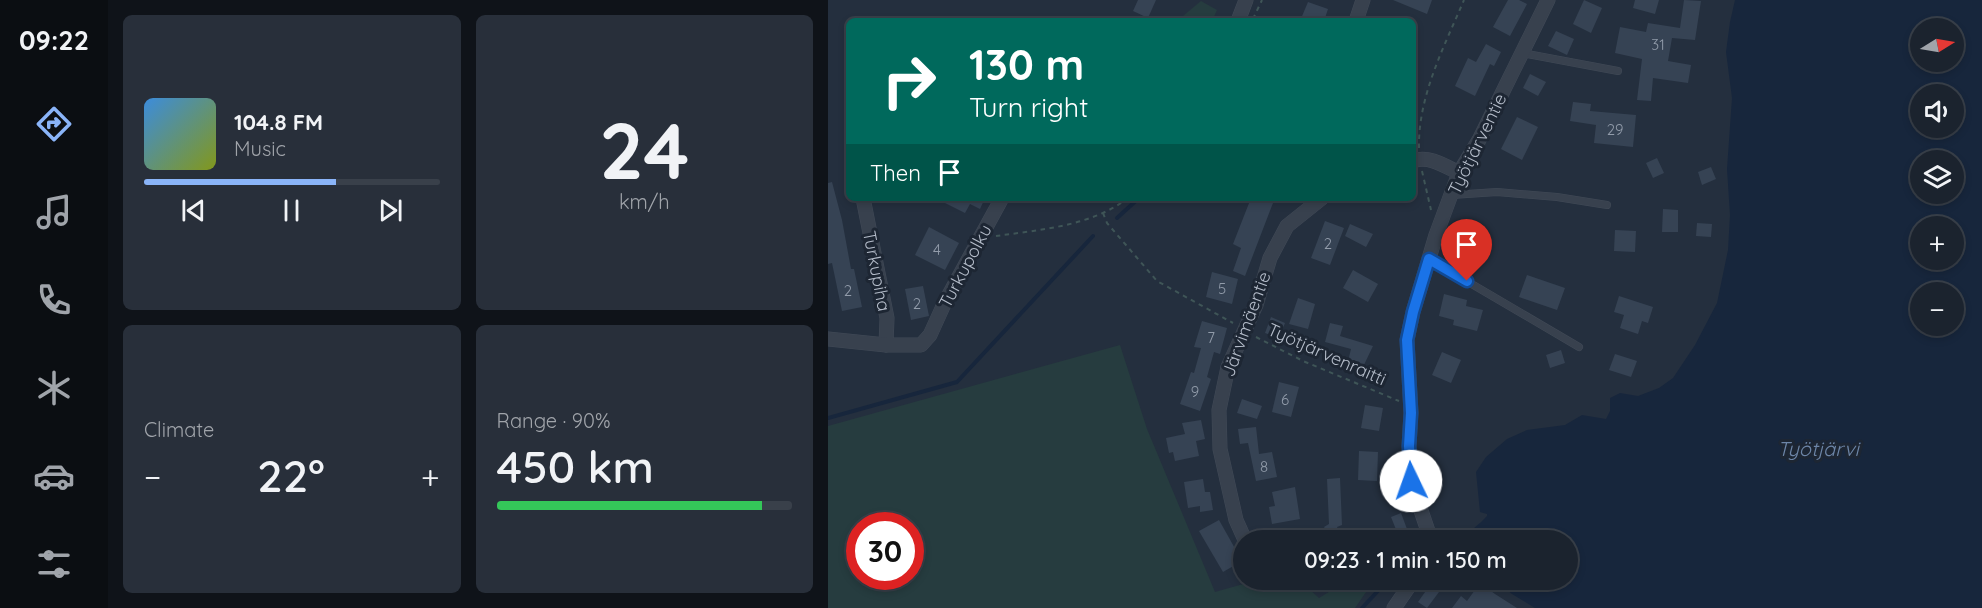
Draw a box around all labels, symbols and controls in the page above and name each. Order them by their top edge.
north arrow [1910,18,1964,72]
map controls [1910,18,1964,336]
text: 09:22 [19,23,89,57]
house number: 31 [1651,35,1665,54]
text: 130 m [969,38,1084,91]
icon: right [870,42,948,120]
button: sound [1910,84,1964,138]
street label: Työtjärventie [1443,89,1511,199]
text: Turn right [969,90,1088,124]
text: 24 [599,101,689,199]
icon: directions [33,103,75,145]
text: 104.8 FM [234,108,323,136]
house number: 29 [1607,120,1623,139]
text: Music [234,136,286,161]
button: layers [1910,150,1964,204]
icon: arrive [933,156,966,189]
text: Then [870,159,921,187]
text: km/h [619,189,670,214]
icon: music [33,191,75,233]
icon: previous [177,194,210,227]
icon: pause [275,194,308,227]
icon: next [374,194,407,227]
button: + [1910,216,1964,270]
pin [1441,219,1492,281]
street label: Turkupolku [933,220,997,312]
icon: arrive [1450,228,1483,261]
street label: Turkupiha [858,229,896,313]
house number: 2 [1324,234,1332,253]
house number: 4 [933,240,941,259]
street label: Järvimäentie [1216,268,1276,380]
icon: phone [33,279,75,321]
house number: 5 [1218,279,1226,298]
house number: 2 [844,281,852,300]
button: − [1910,282,1964,336]
house number: 2 [913,294,921,313]
street label: Työtjärvenraitti [1264,318,1390,390]
house number: 7 [1207,328,1215,347]
icon: climate [33,367,75,409]
house number: 9 [1191,382,1199,401]
house number: 6 [1281,390,1289,409]
text: Range · 90% [497,408,610,433]
text: Climate [144,417,214,442]
water label: Työtjärvi [1777,436,1861,461]
text: 450 km [497,438,654,494]
text: 22° [257,447,325,503]
position arrow [1379,449,1443,513]
icon: car [33,455,75,497]
text: − [144,456,161,497]
text: + [421,456,439,497]
house number: 8 [1260,457,1268,476]
speed limit sign: 30 [846,512,924,590]
icon: filters [33,543,75,585]
text: 09:23 · 1 min · 150 m [1304,546,1507,574]

